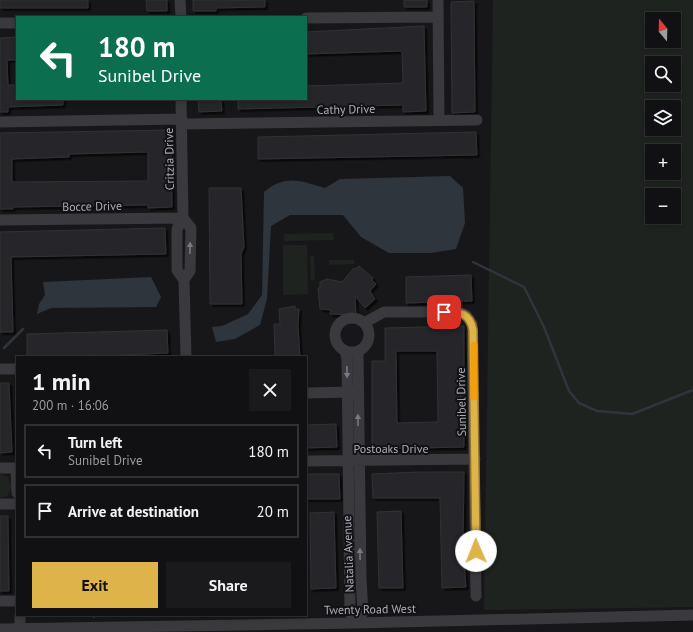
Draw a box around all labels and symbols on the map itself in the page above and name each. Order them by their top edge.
north arrow [645,12,681,48]
street label: Cathy Drive [317,101,375,117]
street label: Critzia Drive [161,128,177,190]
street label: Bocce Drive [62,198,122,214]
one-way arrow [187,242,194,254]
pin [427,295,461,329]
one-way arrow [344,366,350,379]
street label: Sunibel Drive [453,367,469,437]
one-way arrow [355,413,361,426]
street label: Postoaks Drive [354,441,428,456]
street label: Natalia Avenue [339,515,357,593]
position arrow [455,530,497,572]
one-way arrow [357,547,363,560]
street label: Twenty Road West [324,601,416,617]

